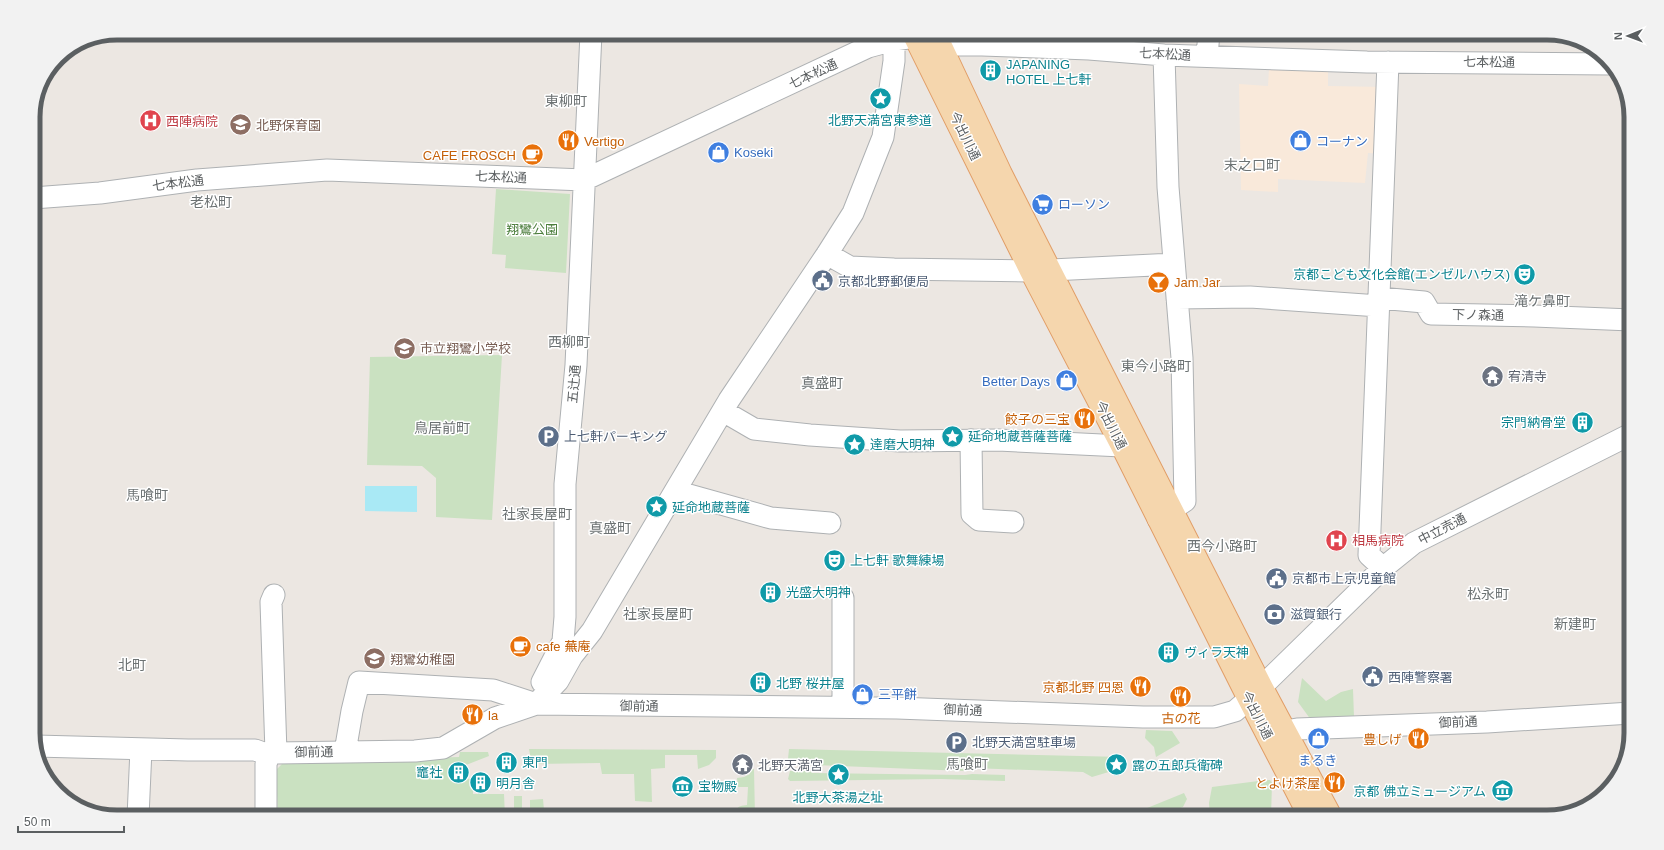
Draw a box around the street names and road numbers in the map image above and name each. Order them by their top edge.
street label: 七本松通 [1139,45,1191,63]
street label: 七本松通 [1463,54,1515,70]
street label: 七本松通 [786,56,840,92]
street label: 今出川通 [947,109,983,163]
street label: 七本松通 [475,169,527,185]
street label: 七本松通 [151,172,205,194]
street label: 下ノ森通 [1452,307,1504,323]
street label: 五辻通 [565,364,583,404]
street label: 今出川通 [1093,398,1129,452]
street label: 中立売通 [1415,511,1469,547]
street label: 今出川通 [1239,688,1275,742]
street label: 御前通 [619,698,659,714]
street label: 御前通 [943,702,983,718]
street label: 御前通 [1438,714,1478,730]
street label: 御前通 [294,744,334,760]

